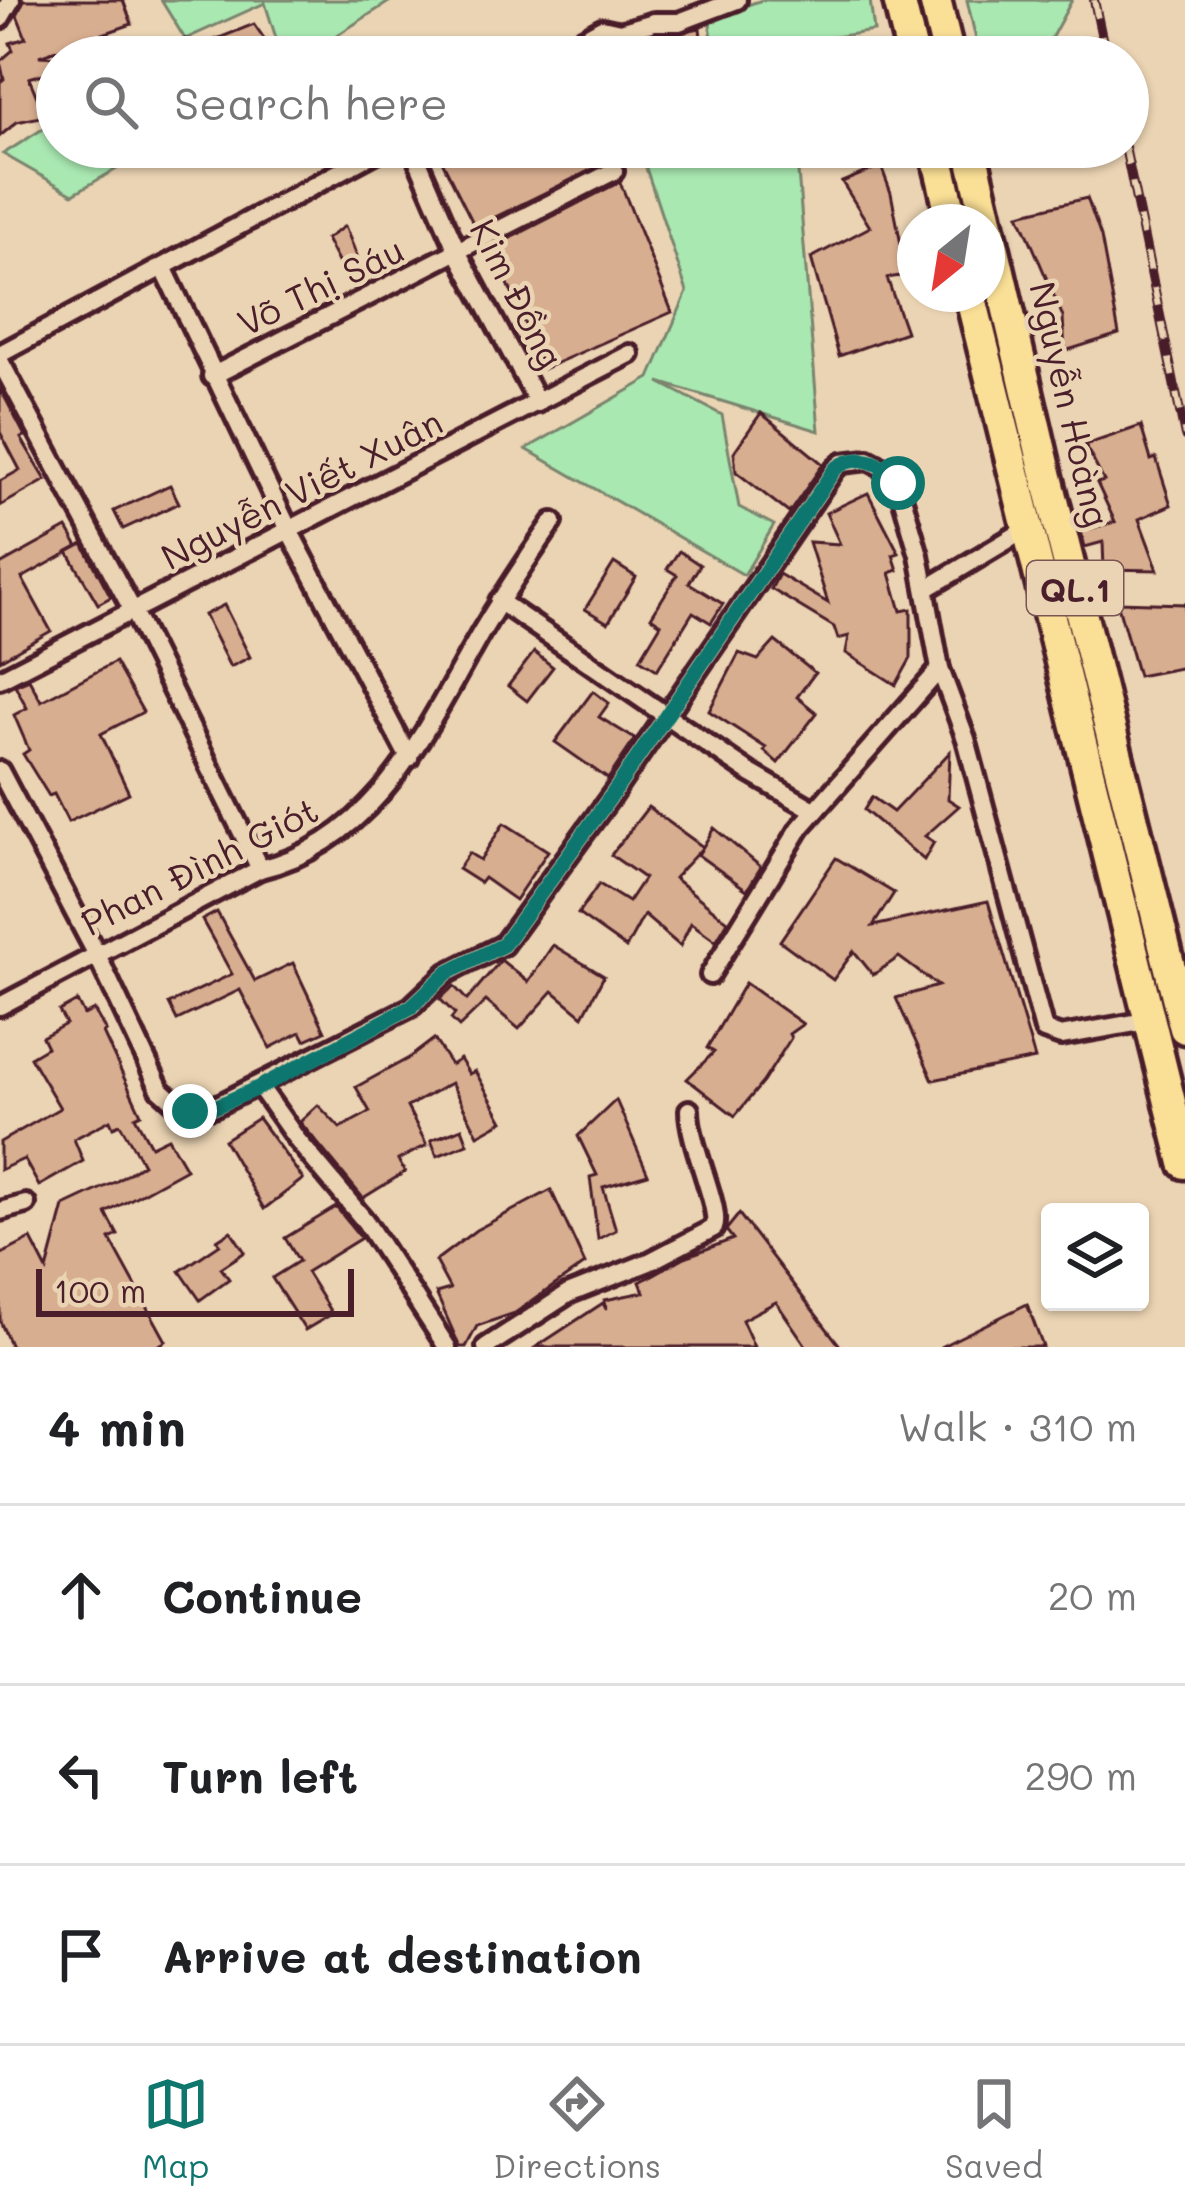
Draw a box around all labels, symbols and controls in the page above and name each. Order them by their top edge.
search box [36,36,1149,168]
icon: search [78,69,144,135]
text: Search here [174,73,448,131]
north arrow [897,204,1005,312]
street label: Kim Đồng [460,211,576,375]
street label: Võ Thị Sáu [229,225,411,345]
street label: Nguyễn Hoàng [1019,277,1122,531]
street label: Nguyễn Viết Xuân [152,397,450,580]
route start [871,456,925,510]
road number: QL.1 [1027,561,1123,615]
street label: Phan Đình Giót [72,785,326,945]
route end [163,1084,217,1138]
map controls [1041,1203,1149,1311]
button: layers [1041,1203,1149,1311]
scale bar [36,1263,354,1316]
text: 100 m [54,1268,146,1311]
text: 4 min [48,1392,186,1459]
text: Walk · 310 m [898,1400,1137,1451]
icon: ahead [48,1562,114,1628]
text: Continue [162,1566,362,1624]
text: 20 m [1048,1569,1137,1620]
icon: left [48,1742,114,1808]
text: Turn left [162,1746,358,1804]
text: 290 m [1025,1749,1137,1800]
icon: arrive [48,1922,114,1988]
text: Arrive at destination [162,1926,642,1984]
tab: Map [142,2071,209,2186]
tab: Directions [493,2071,661,2186]
tab: Saved [945,2071,1043,2186]

